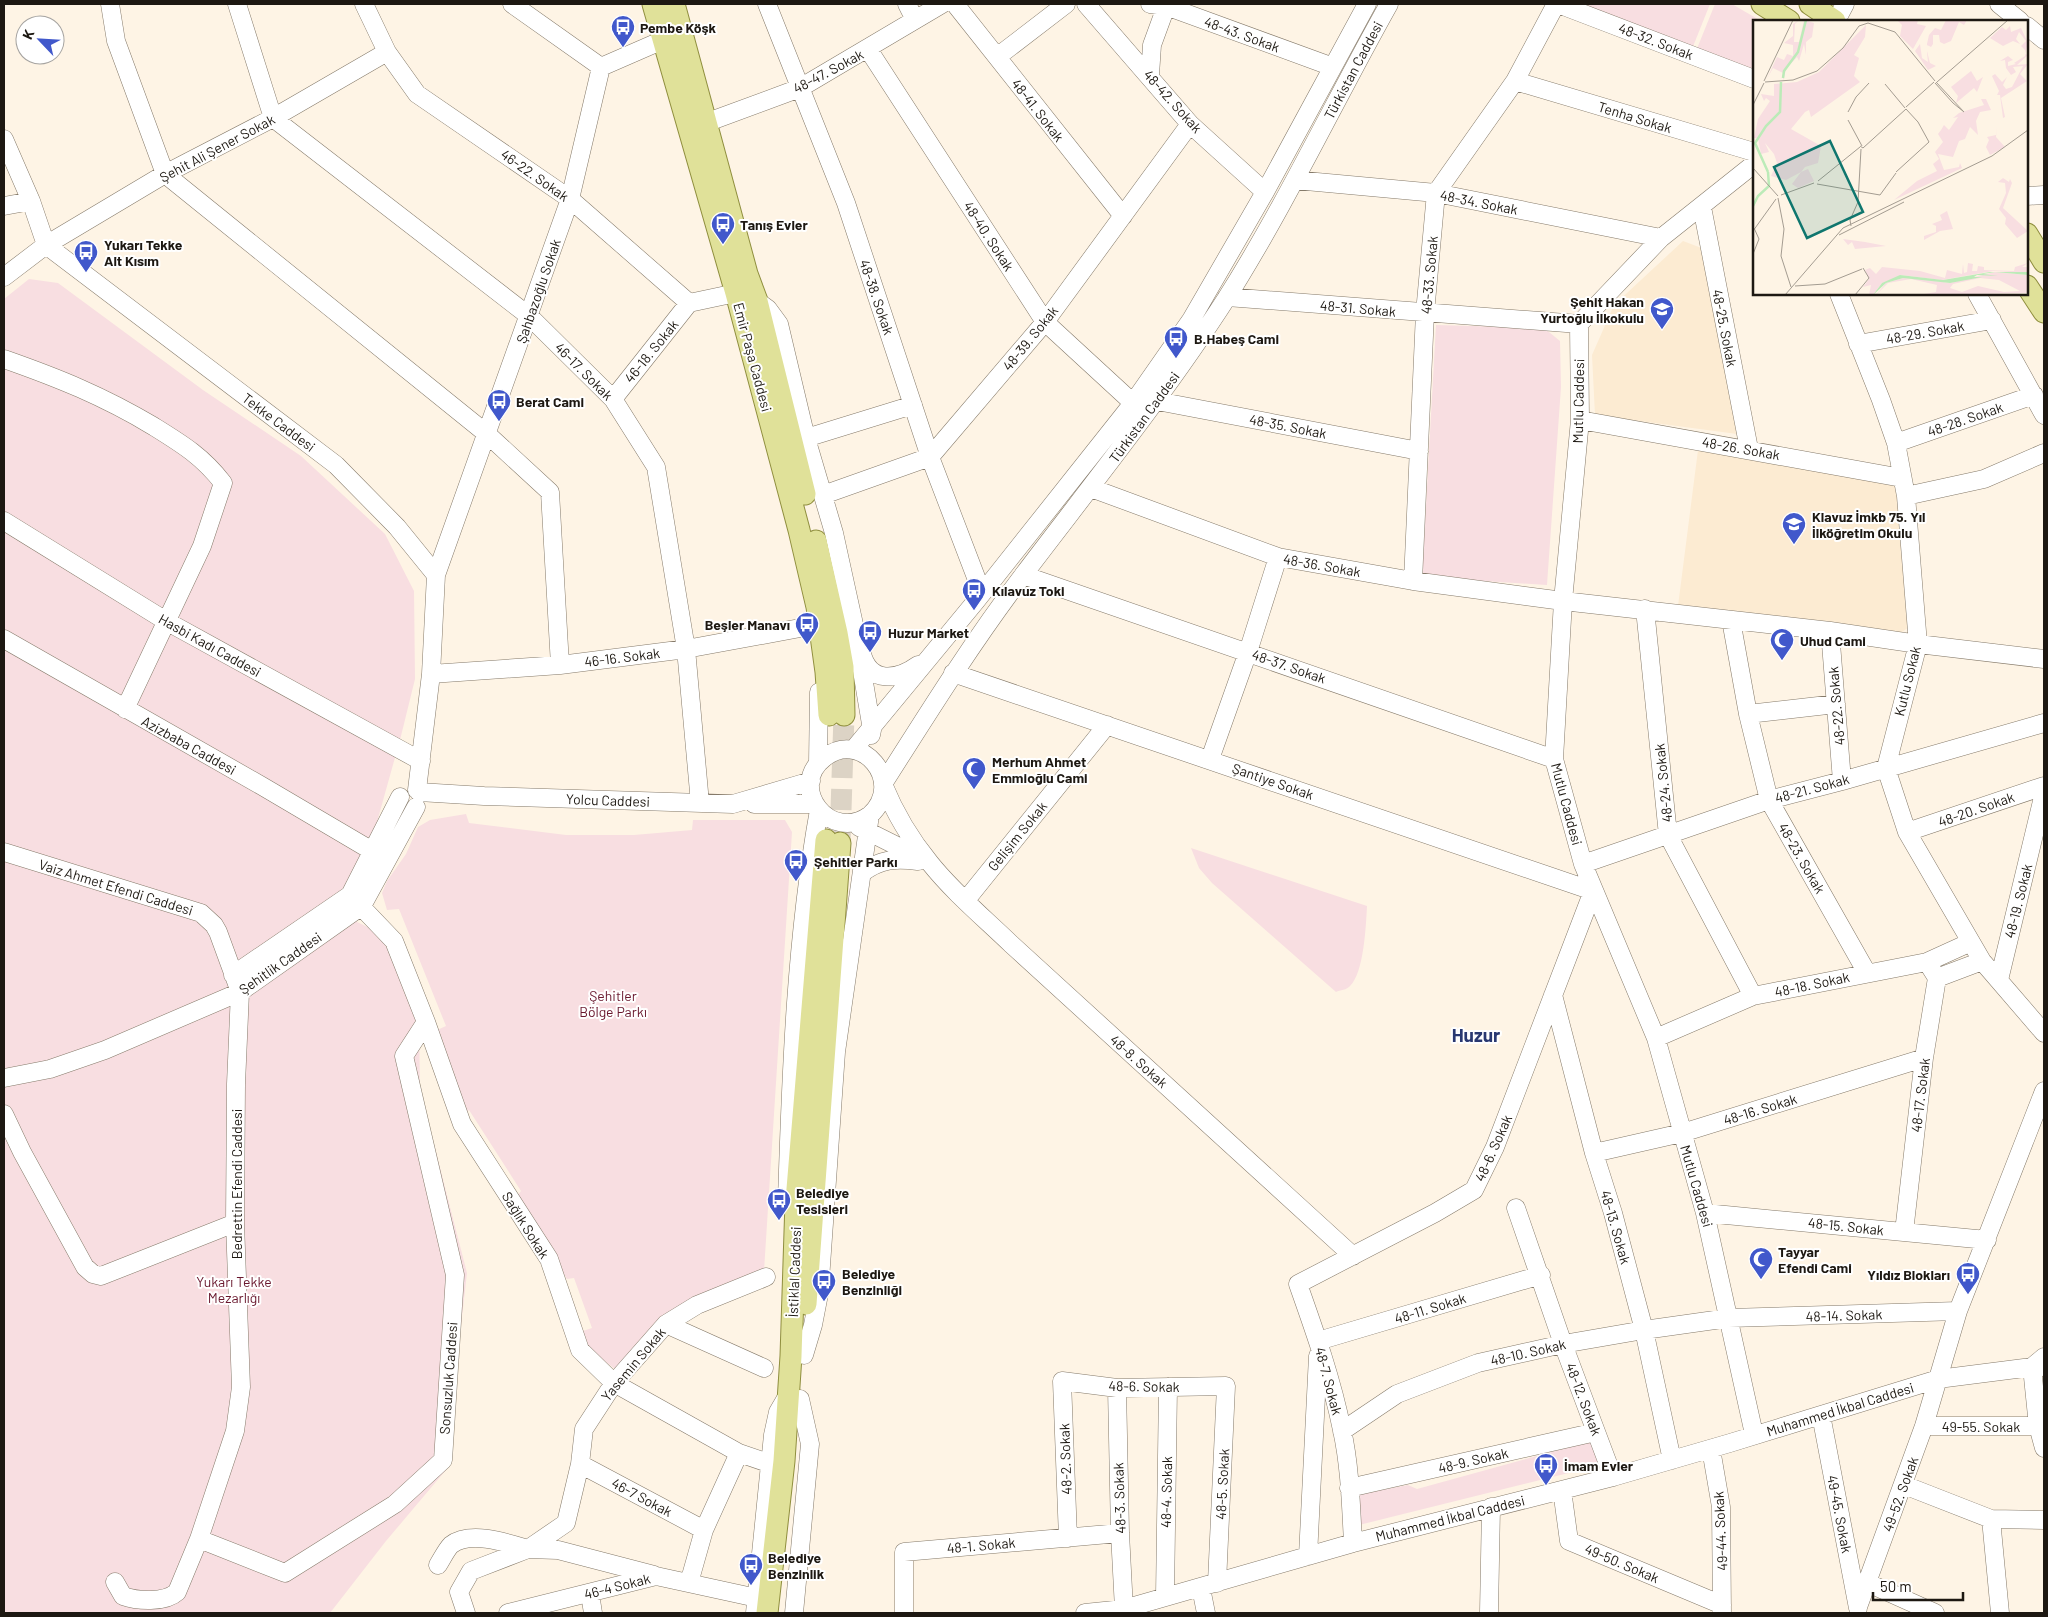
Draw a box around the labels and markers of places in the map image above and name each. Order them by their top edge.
bus stop icon: Pembe Köşk [610,14,636,48]
place label: Pembe Köşk [640,19,717,36]
bus stop icon: Tanış Evler [710,211,736,245]
place label: Tanış Evler [740,216,808,233]
place label: Yukarı Tekke Alt Kısım [104,236,183,269]
bus stop icon: Yukarı Tekke Alt Kısım [73,239,99,273]
place label: Şehit Hakan Yurtoğlu İlkokulu [1540,293,1644,326]
school or university icon: Şehit Hakan Yurtoğlu İlkokulu [1649,296,1675,330]
bus stop icon: B.Habeş Cami [1163,325,1189,359]
place label: B.Habeş Cami [1194,330,1279,347]
bus stop icon: Berat Cami [486,388,512,422]
place label: Berat Cami [516,393,584,410]
place label: Klavuz İmkb 75. Yıl İlköğretim Okulu [1812,508,1926,541]
school or university icon: Klavuz İmkb 75. Yıl İlköğretim Okulu [1781,511,1807,545]
bus stop icon: Kılavuz Toki [961,577,987,611]
place label: Kılavuz Toki [992,582,1065,599]
bus stop icon: Beşler Manavı [794,611,820,645]
place label: Beşler Manavı [705,616,790,633]
bus stop icon: Huzur Market [857,619,883,653]
place label: Huzur Market [888,624,969,641]
mosque icon: Uhud Cami [1769,627,1795,661]
place label: Uhud Cami [1800,632,1866,649]
place label: Merhum Ahmet Emmioğlu Cami [992,753,1088,786]
mosque icon: Merhum Ahmet Emmioğlu Cami [961,756,987,790]
bus stop icon: Şehitler Parkı [783,848,809,882]
place label: Şehitler Parkı [814,853,898,870]
place label: Belediye Tesisleri [796,1184,849,1217]
bus stop icon: Belediye Tesisleri [766,1187,792,1221]
place label: Tayyar Efendi Cami [1778,1243,1852,1276]
mosque icon: Tayyar Efendi Cami [1748,1246,1774,1280]
bus stop icon: Yıldız Blokları [1955,1261,1981,1295]
place label: Belediye Benzinliği [842,1265,902,1298]
place label: Yıldız Blokları [1867,1266,1950,1283]
bus stop icon: Belediye Benzinliği [811,1268,837,1302]
bus stop icon: İmam Evler [1533,1452,1559,1486]
place label: İmam Evler [1564,1457,1634,1474]
place label: Belediye Benzinlik [768,1549,825,1582]
bus stop icon: Belediye Benzinlik [738,1552,764,1586]

